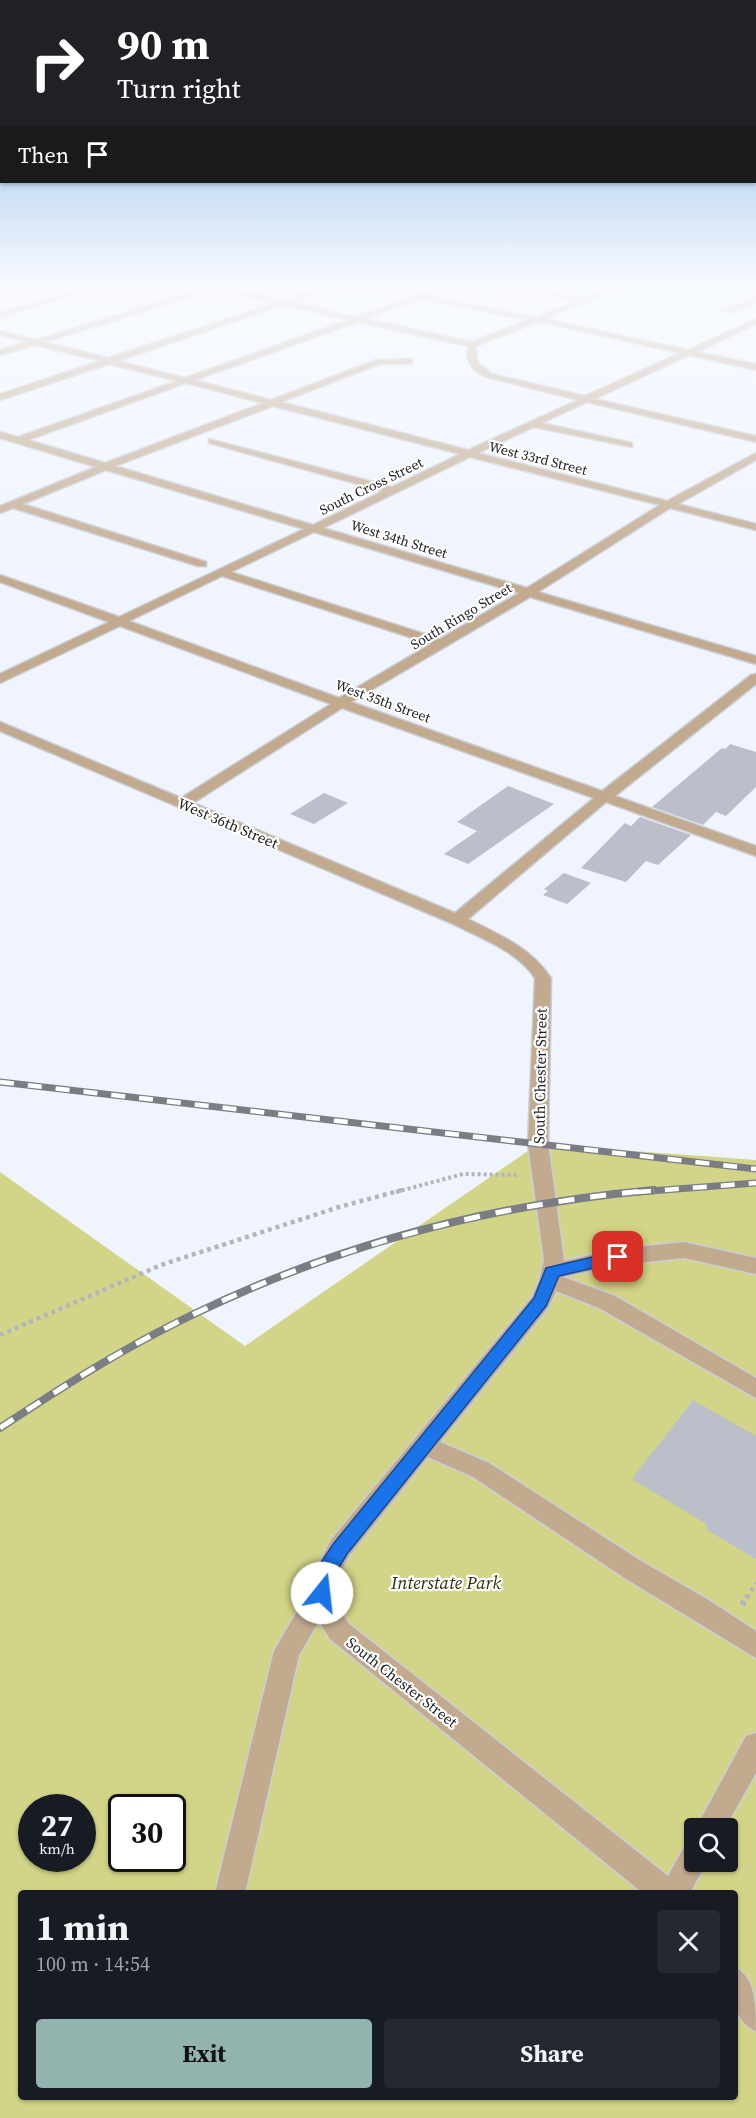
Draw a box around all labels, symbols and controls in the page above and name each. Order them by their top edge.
text: 90 m [117,15,210,73]
icon: right [18,24,96,102]
text: Turn right [117,70,241,107]
icon: arrive [81,138,114,171]
text: Then [18,140,69,170]
street label: West 33rd Street [487,436,590,480]
street label: South Cross Street [316,452,427,520]
street label: West 34th Street [348,515,450,563]
street label: South Ringo Street [407,578,516,654]
street label: West 35th Street [333,675,434,728]
street label: West 36th Street [175,792,281,854]
street label: South Chester Street [528,1008,552,1144]
pin [592,1231,643,1282]
icon: arrive [601,1240,634,1273]
position arrow [290,1561,354,1625]
park label: Interstate Park [390,1570,501,1595]
street label: South Chester Street [342,1632,462,1732]
speed limit sign: 30 [108,1794,186,1872]
text: 27 [41,1805,73,1846]
map controls [684,1818,738,1872]
button: search [684,1818,738,1872]
text: km/h [39,1838,75,1859]
text: 1 min [36,1903,129,1952]
button: close [657,1910,720,1973]
text: 100 m · 14:54 [36,1950,150,1978]
button: Exit [36,2019,372,2088]
button: Share [384,2019,720,2088]

